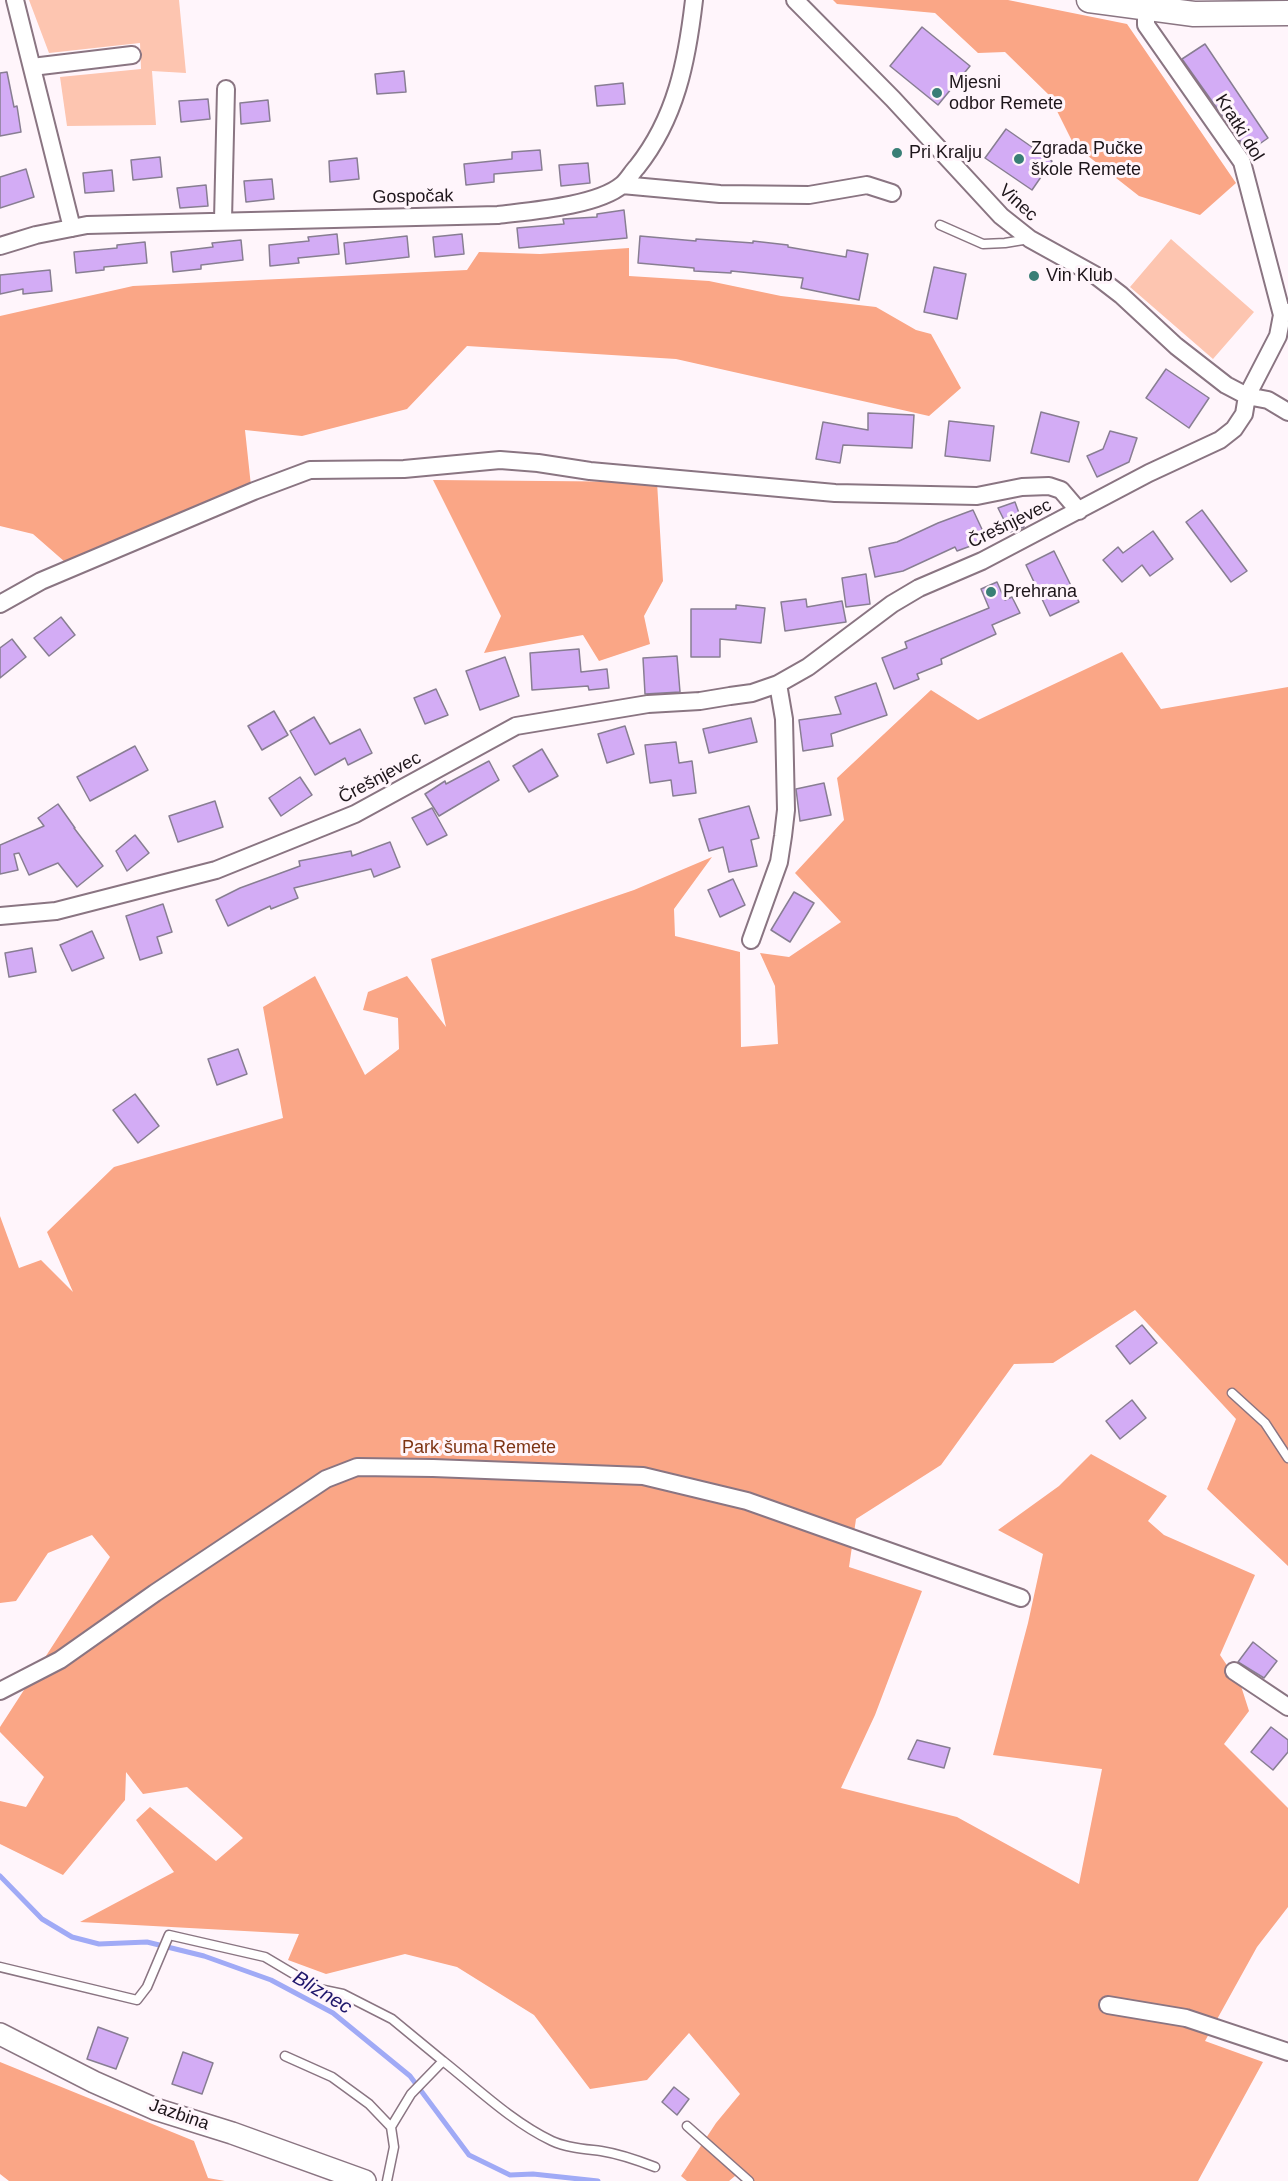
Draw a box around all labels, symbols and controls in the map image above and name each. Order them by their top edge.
place label: Mjesni odbor Remete [949,72,1063,115]
marker: Mjesni odbor Remete [930,86,944,100]
street label: Kratki dol [1210,90,1268,166]
place label: Zgrada Pučke škole Remete [1031,138,1143,180]
place label: Pri Kralju [909,142,982,164]
marker: Pri Kralju [890,146,904,160]
marker: Zgrada Pučke škole Remete [1012,152,1026,166]
street label: Vinec [994,180,1042,226]
street label: Gospočak [372,185,454,209]
place label: Vin Klub [1046,265,1113,287]
marker: Vin Klub [1027,269,1041,283]
street label: Črešnjevec [965,495,1055,553]
place label: Prehrana [1003,581,1077,603]
marker: Prehrana [984,585,998,599]
street label: Črešnjevec [335,747,425,809]
park label: Park šuma Remete [402,1437,556,1459]
water label: Bliznec [288,1966,356,2020]
street label: Jazbina [146,2095,212,2135]

